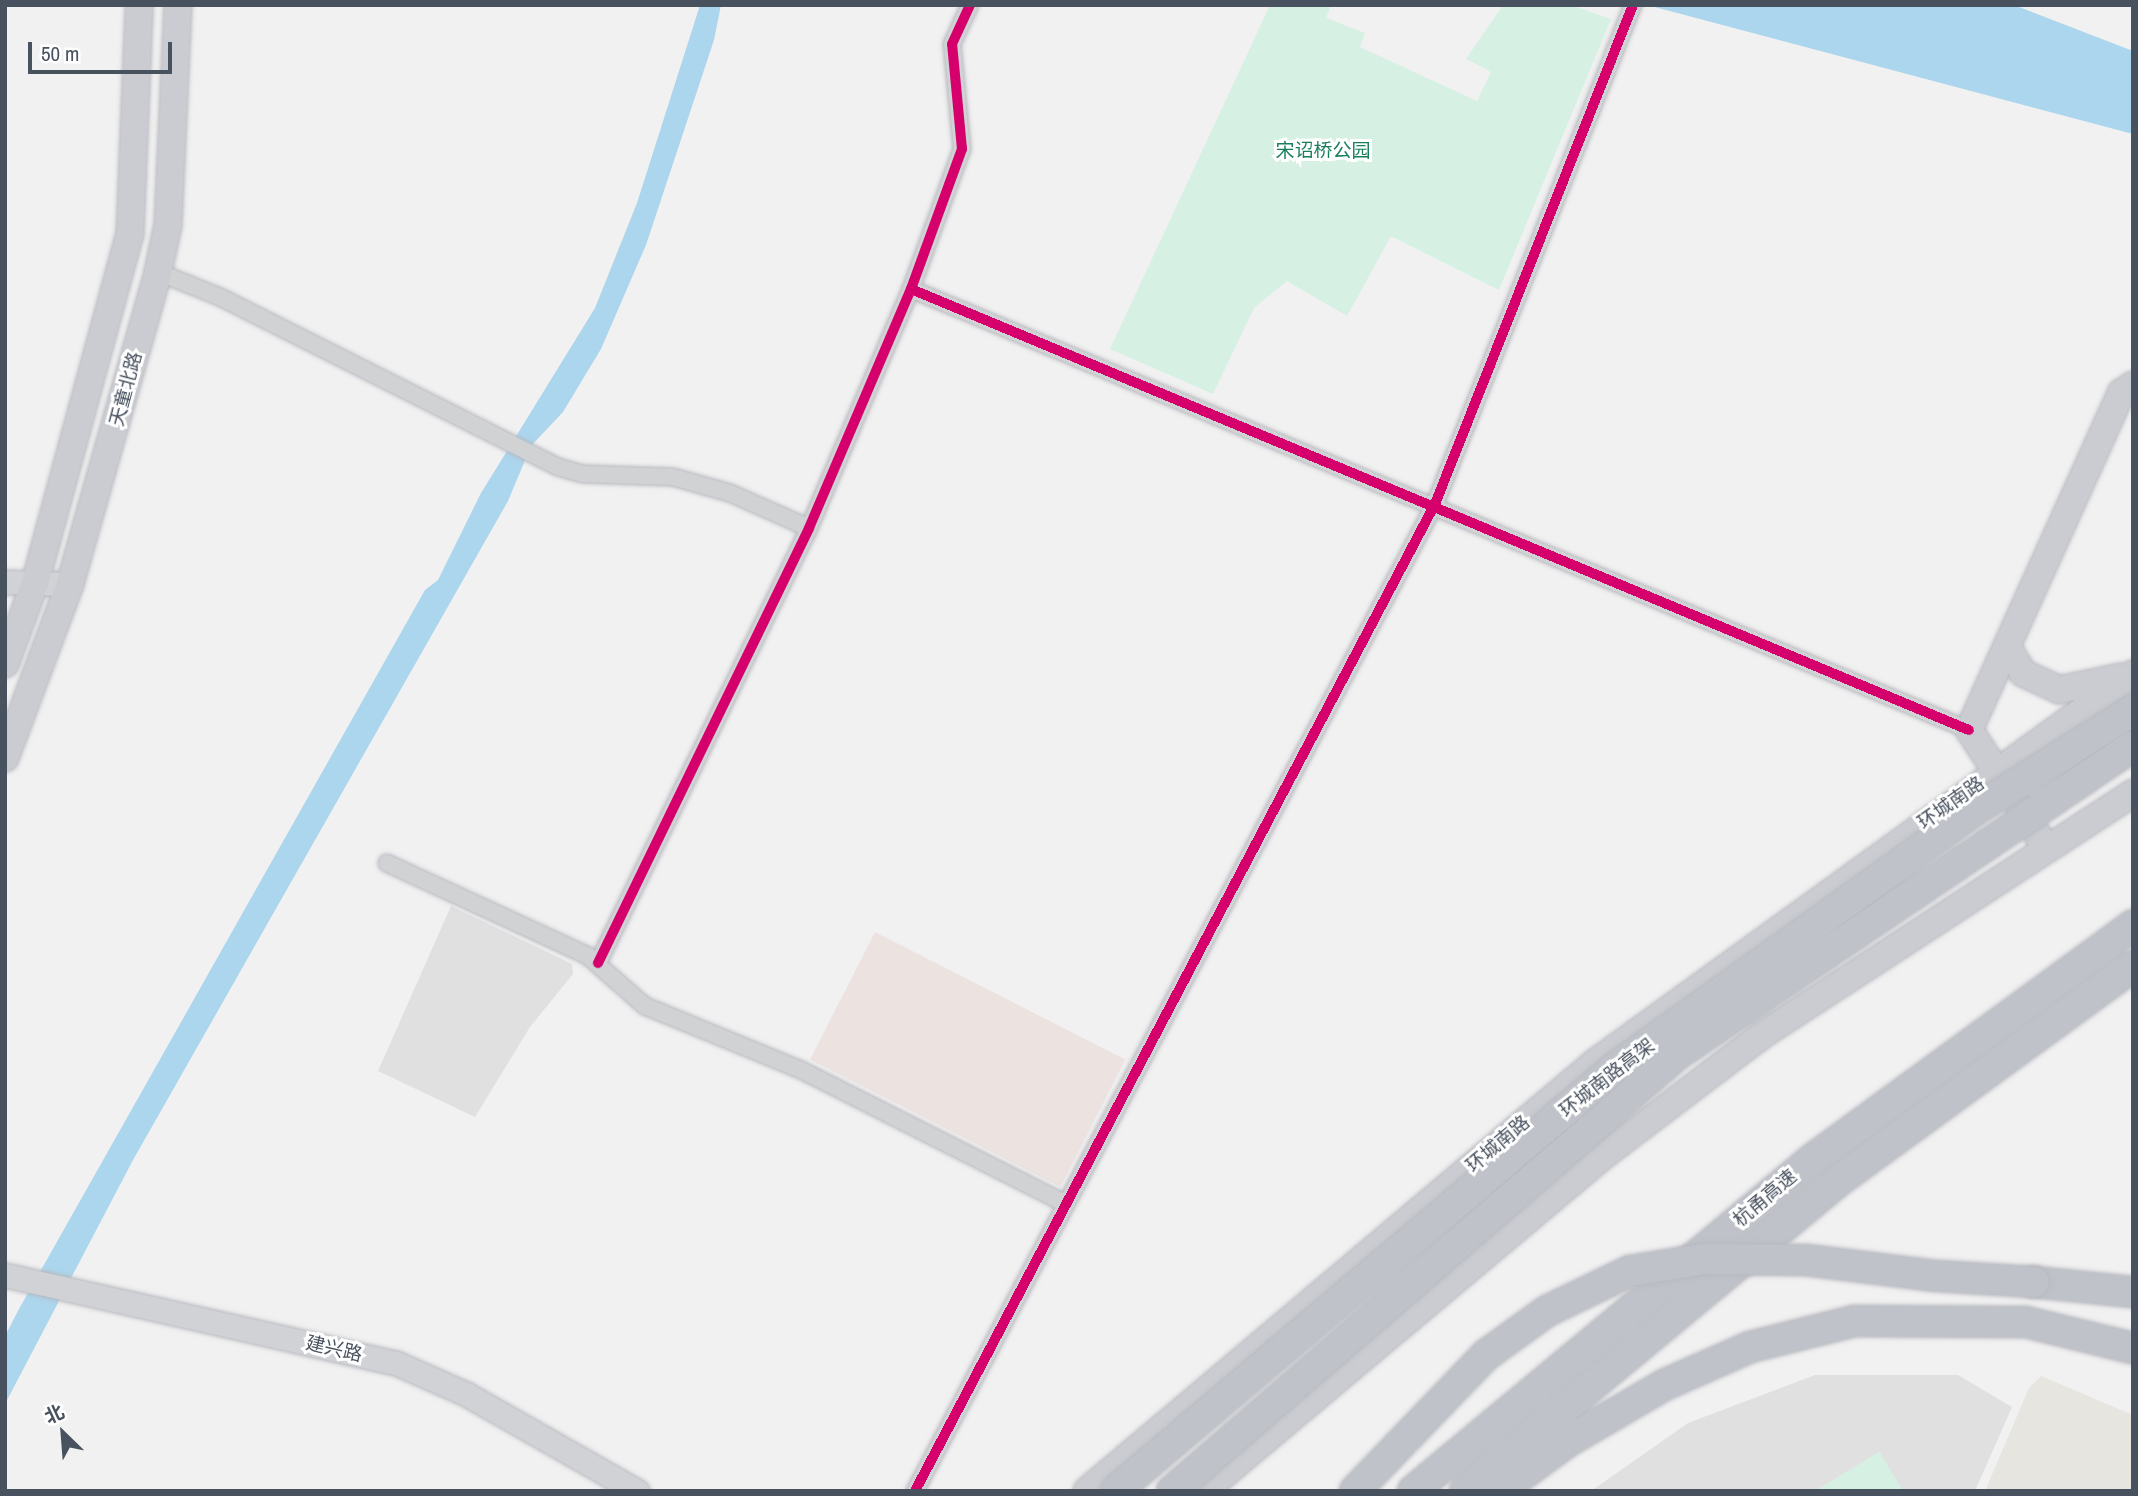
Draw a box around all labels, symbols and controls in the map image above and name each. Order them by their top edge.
scale bar [32,28,175,72]
text: 50 m [41,39,79,68]
park label: 宋诏桥公园 [1276,140,1370,162]
street label: 天童北路 [105,349,147,429]
street label: 环城南路 [1913,772,1989,834]
street label: 环城南路高架 [1555,1034,1659,1122]
street label: 环城南路 [1462,1111,1534,1177]
street label: 杭甬高速 [1729,1165,1801,1231]
street label: 建兴路 [304,1331,364,1367]
north arrow [28,1398,98,1468]
text: 北 [40,1398,68,1430]

